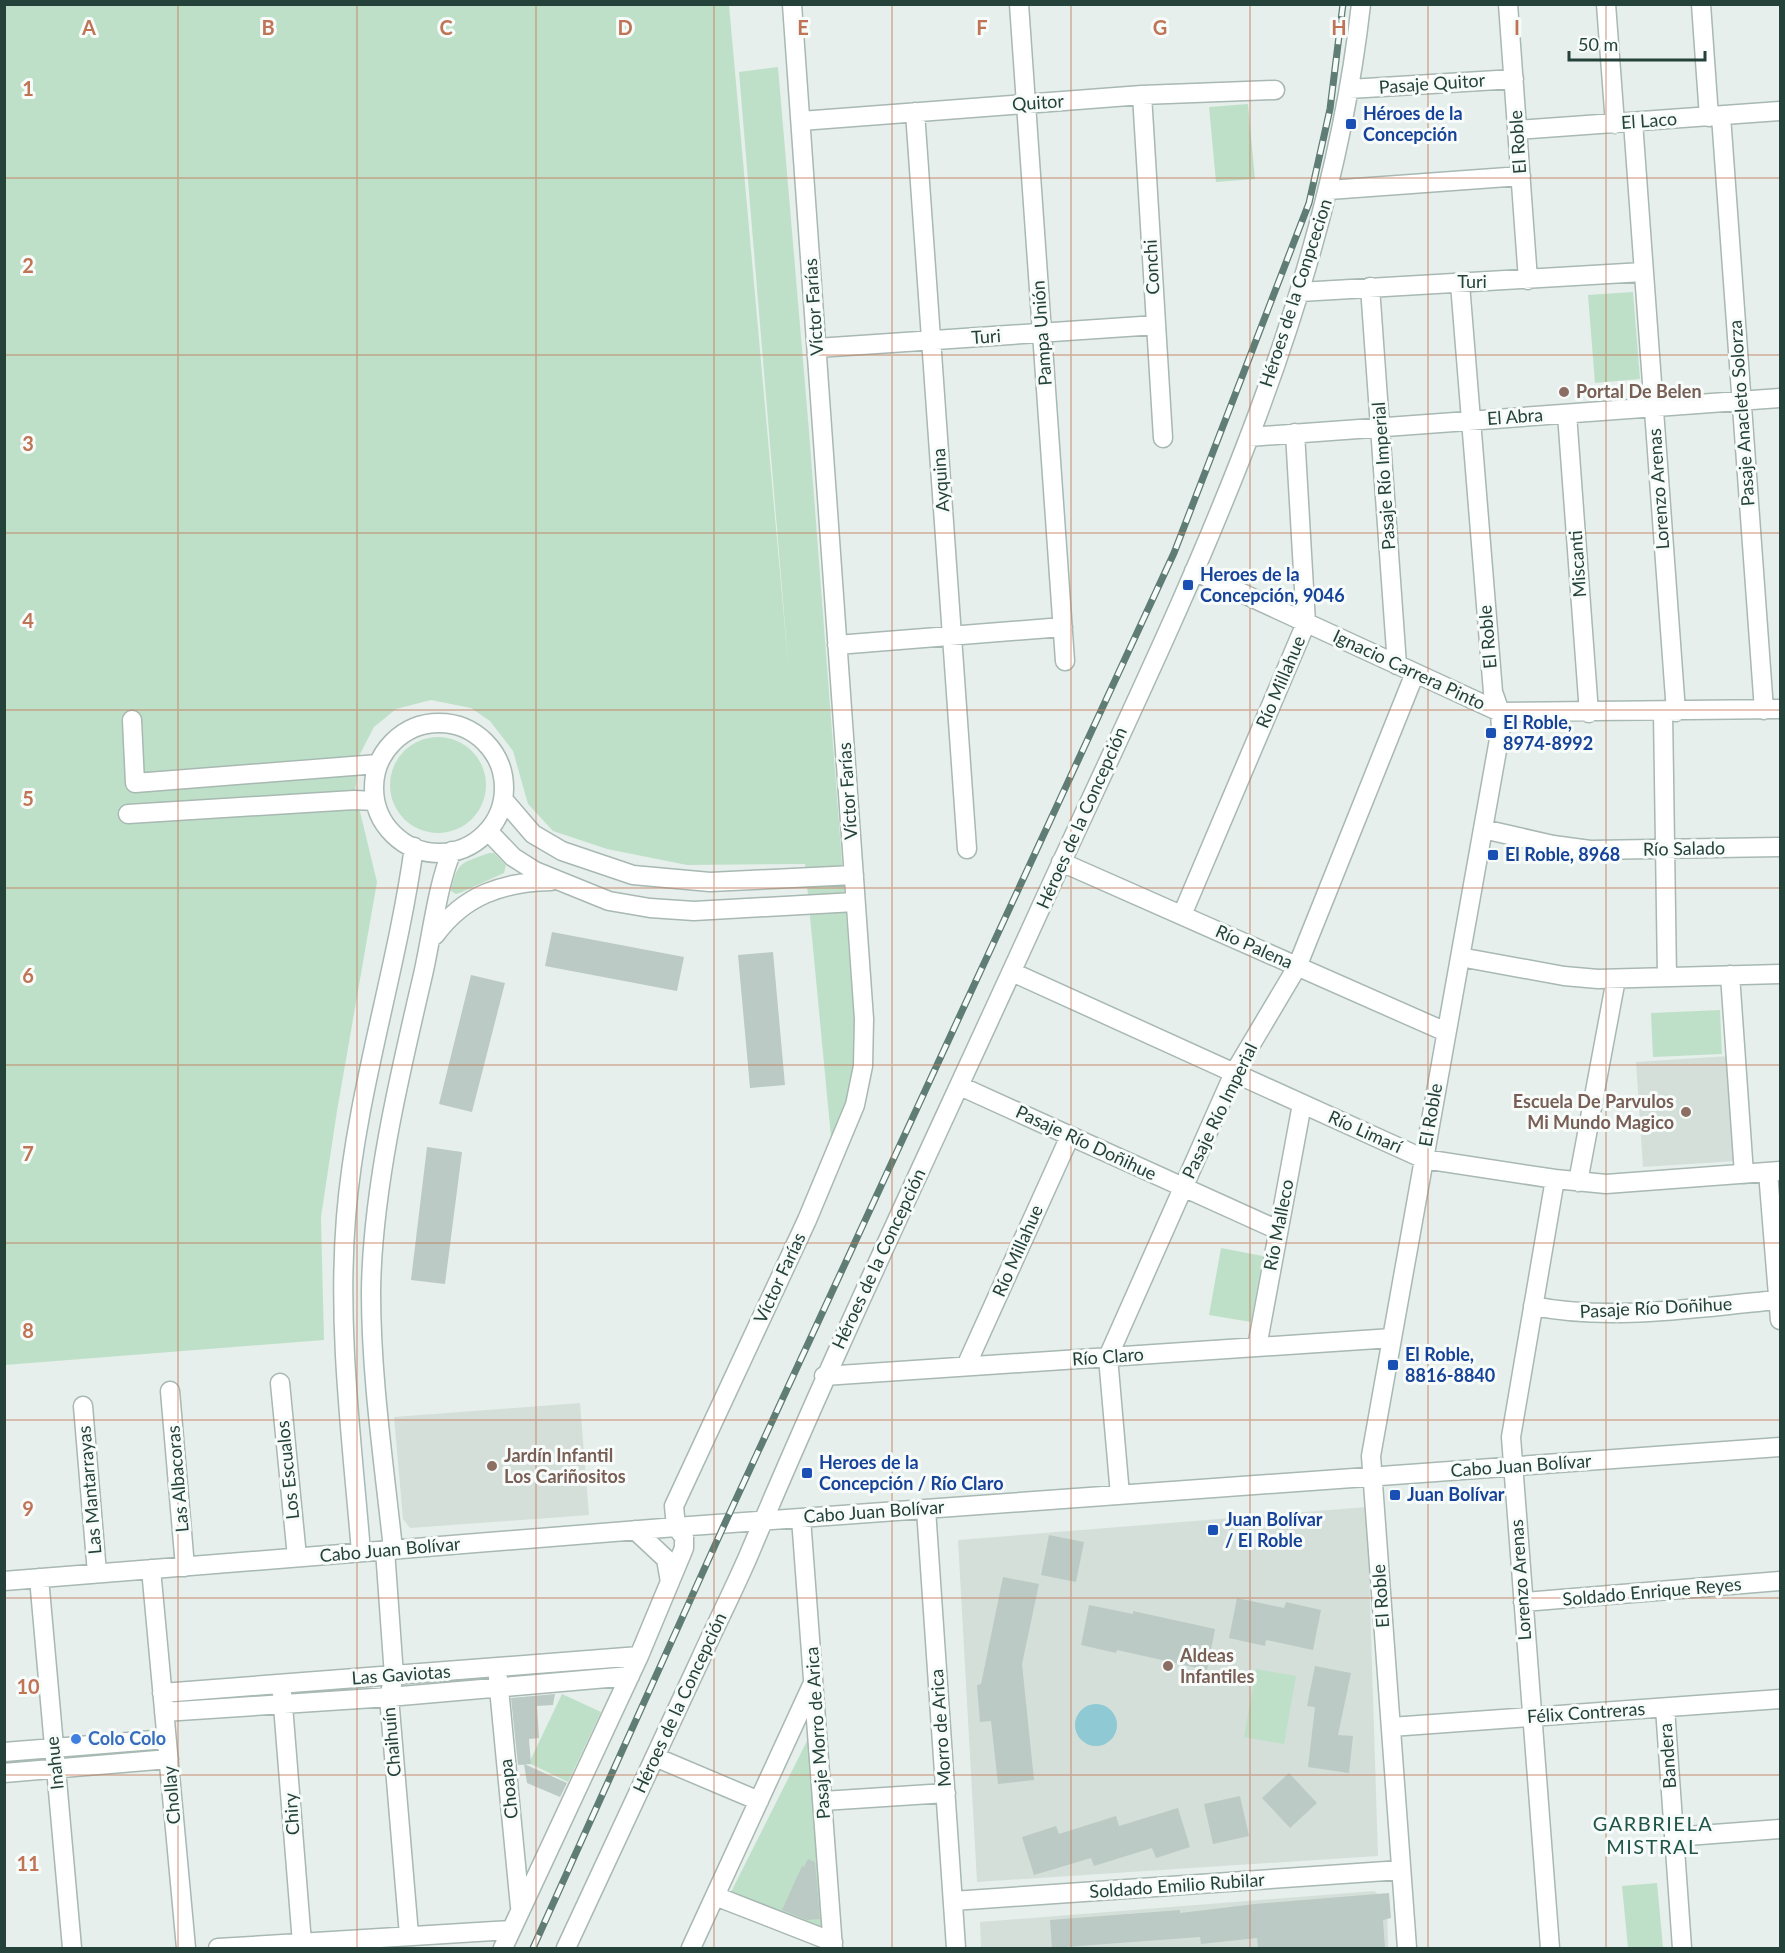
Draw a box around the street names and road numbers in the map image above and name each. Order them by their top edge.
street label: Pasaje Quitor [1378,68,1486,98]
street label: Quitor [1011,89,1065,115]
street label: El Laco [1620,107,1678,133]
street label: El Roble [1504,109,1530,175]
street label: Héroes de la Conpcecion [1254,196,1336,390]
street label: Conchi [1139,239,1163,295]
street label: Víctor Farías [799,257,827,356]
street label: Turi [1457,270,1487,292]
street label: Pampa Unión [1026,280,1056,386]
street label: Pasaje Anacleto Solorza [1724,319,1758,507]
street label: Turi [970,324,1001,348]
street label: Pasaje Río Imperial [1367,401,1399,551]
street label: El Abra [1486,403,1544,429]
street label: Lorenzo Arenas [1643,428,1673,550]
street label: Ayquina [927,447,953,513]
street label: Miscanti [1564,530,1590,598]
street label: El Roble [1473,604,1501,670]
street label: Ignacio Carrera Pinto [1330,624,1489,714]
street label: Río Millahue [1251,632,1309,731]
street label: Héroes de la Concepción [1031,723,1131,912]
street label: Víctor Farías [833,741,861,840]
street label: Río Salado [1643,836,1725,860]
street label: Río Palena [1212,919,1297,973]
street label: Pasaje Río Imperial [1177,1039,1261,1182]
street label: El Roble [1414,1081,1446,1148]
street label: Pasaje Río Doñihue [1013,1100,1160,1184]
street label: Río Limarí [1325,1105,1406,1157]
street label: Héroes de la Concepción [827,1165,930,1352]
street label: Río Malleco [1258,1177,1298,1272]
street label: Río Millahue [987,1201,1047,1300]
street label: Víctor Farías [749,1229,810,1326]
street label: Pasaje Río Doñihue [1579,1292,1733,1322]
street label: Río Claro [1071,1343,1145,1369]
street label: Los Escualos [271,1419,303,1521]
street label: Las Mantarrayas [72,1425,106,1555]
street label: Las Albacoras [161,1425,193,1533]
street label: Cabo Juan Bolívar [1450,1449,1593,1481]
street label: Cabo Juan Bolívar [803,1495,946,1527]
street label: Lorenzo Arenas [1505,1519,1535,1641]
street label: Cabo Juan Bolívar [319,1532,462,1566]
street label: El Roble [1367,1563,1393,1629]
street label: Soldado Enrique Reyes [1561,1572,1743,1610]
street label: Héroes de la Concepción [628,1609,731,1796]
street label: Pasaje Morro de Arica [800,1646,834,1820]
street label: Las Gaviotas [351,1660,451,1688]
street label: Morro de Arica [925,1668,955,1788]
street label: Félix Contreras [1526,1697,1646,1727]
street label: Chaihuín [377,1706,405,1778]
street label: Bandera [1654,1723,1680,1789]
street label: Inahue [40,1735,68,1791]
street label: Choapa [494,1758,522,1820]
street label: Chollay [157,1764,185,1825]
street label: Chiry [279,1792,303,1836]
street label: Soldado Emilio Rubilar [1088,1868,1266,1902]

